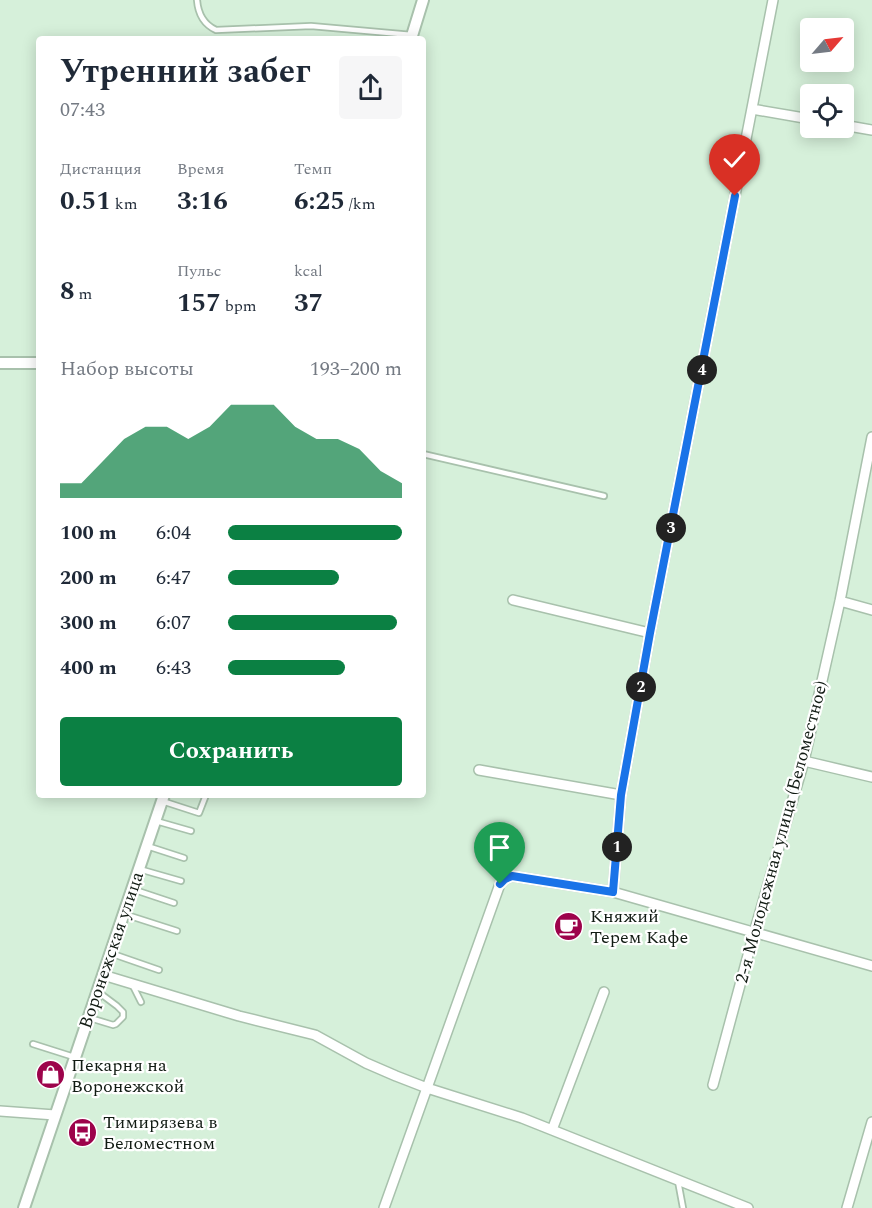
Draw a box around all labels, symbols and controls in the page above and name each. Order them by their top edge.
north arrow [800,18,854,72]
map controls [800,18,854,138]
text: Утренний забег [60,47,311,97]
button: share [339,56,402,119]
button: locate [800,84,854,138]
text: 07:43 [60,95,105,125]
pin [709,134,760,196]
icon: check [718,143,751,176]
text: Дистанция [60,157,142,181]
text: Время [177,157,224,181]
text: Темп [294,157,332,181]
text: 0.51 [60,181,111,221]
text: 3:16 [177,181,228,221]
text: 6:25 [294,181,345,221]
text: km [111,192,137,216]
text: /km [345,192,375,216]
text: Пульс [177,259,221,283]
text: kcal [294,259,323,283]
text: 8 [60,271,75,311]
text: m [75,282,92,306]
text: 157 [177,283,221,323]
text: 37 [294,283,323,323]
text: bpm [221,294,257,318]
text: Набор высоты [60,354,194,384]
text: 193–200 m [310,354,402,384]
pin: 4 [687,355,717,385]
text: 4 [698,358,706,382]
pin: 3 [656,513,686,543]
text: 3 [667,516,675,540]
text: 100 m [60,518,117,548]
text: 6:04 [156,518,191,548]
text: 200 m [60,563,117,593]
text: 6:47 [156,563,191,593]
text: 300 m [60,608,117,638]
text: 6:07 [156,608,191,638]
text: 400 m [60,653,117,683]
text: 6:43 [156,653,191,683]
pin: 2 [626,672,656,702]
text: 2 [637,675,645,699]
street label: 2-я Молодежная улица (Беломестное) [728,678,835,986]
button: Сохранить [60,717,402,786]
pin [474,822,525,884]
icon: arrive [483,831,516,864]
pin: 1 [602,832,632,862]
text: 1 [613,835,621,859]
street label: Воронежская улица [72,868,151,1032]
place label: Княжий Терем Кафе [590,903,688,951]
cafe icon: Княжий Терем Кафе [553,910,585,942]
place label: Пекарня на Воронежской [71,1052,184,1100]
shop icon: Пекарня на Воронежской [34,1059,66,1091]
place label: Тимирязева в Беломестном [103,1109,217,1157]
bus stop icon: Тимирязева в Беломестном [66,1116,98,1148]

